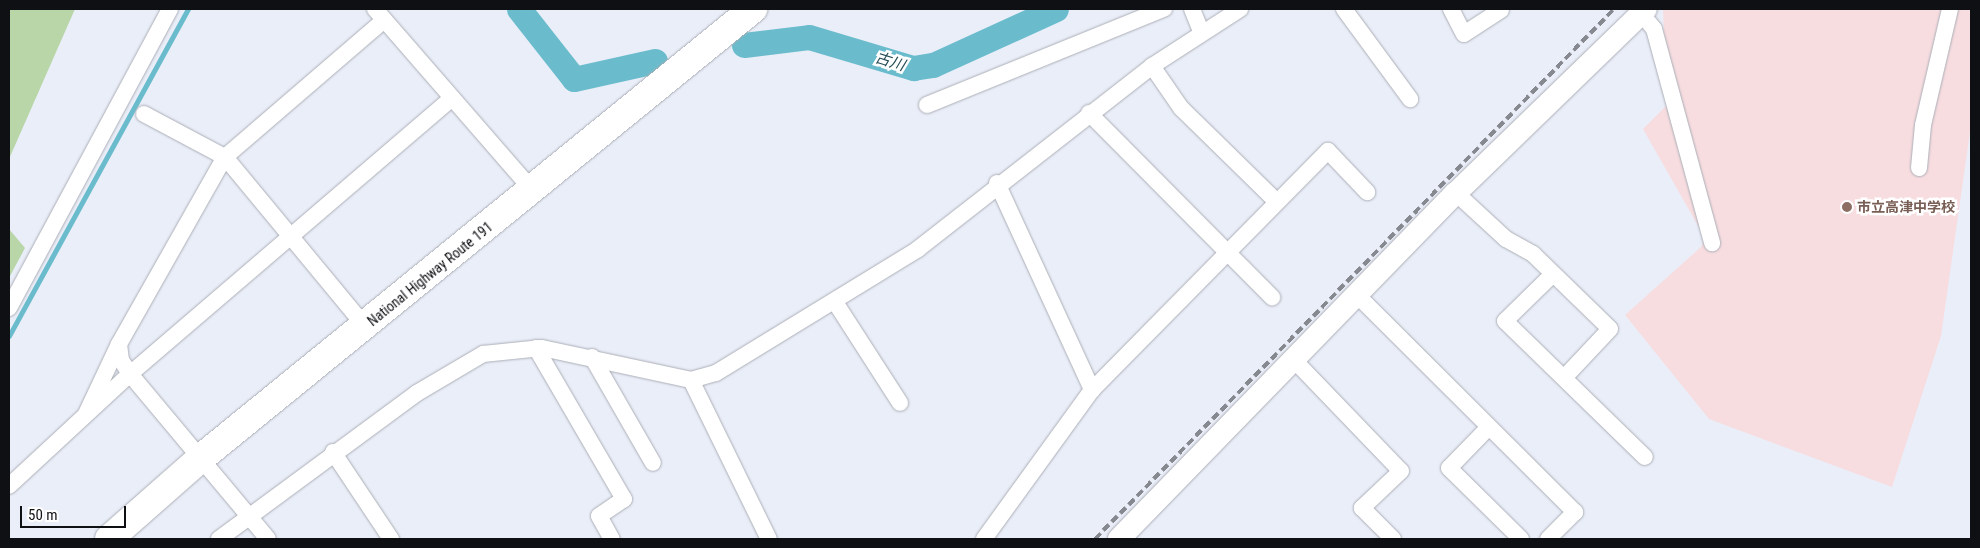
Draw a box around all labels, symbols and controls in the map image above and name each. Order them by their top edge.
water label: 古川 [873,49,907,75]
place label: 市立高津中学校 [1857,199,1955,215]
marker: 市立高津中学校 [1841,201,1853,213]
street label: National Highway Route 191 [364,218,496,330]
scale bar [22,496,129,528]
text: 50 m [28,506,58,524]

